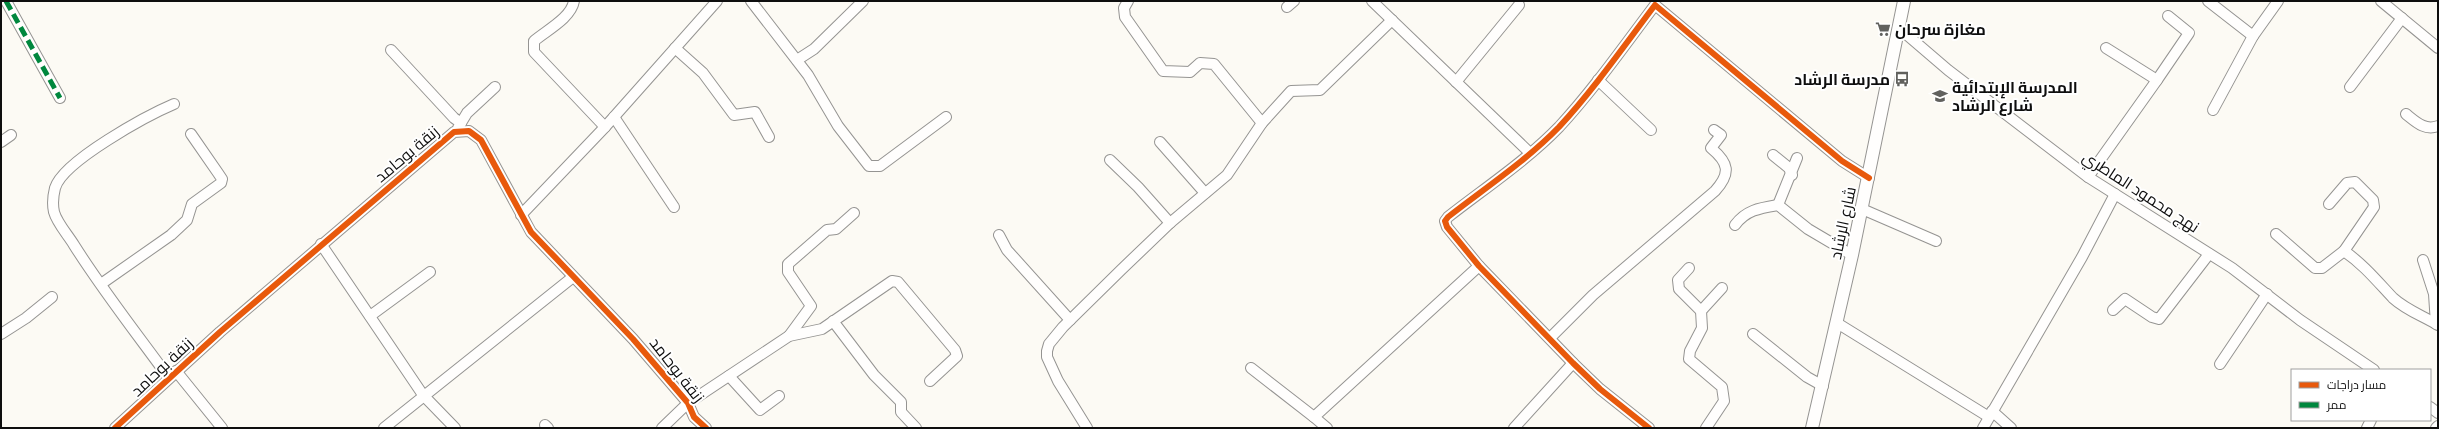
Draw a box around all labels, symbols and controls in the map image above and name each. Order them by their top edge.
supermarket icon: مغازة سرحان [1874,20,1892,38]
place label: مغازة سرحان [1895,20,1986,39]
place label: مدرسة الرشاد [1794,70,1890,89]
bus stop icon: مدرسة الرشاد [1893,70,1911,88]
place label: المدرسة الإبتدائية شارع الرشاد [1952,78,2078,116]
school or university icon: المدرسة الإبتدائية شارع الرشاد [1931,87,1949,105]
street label: زنقة بوحامد [371,122,443,186]
street label: نهج محمود الماطري [2077,147,2203,240]
street label: شارع الرشاد [1826,185,1862,261]
street label: زنقة بوحامد [127,334,197,400]
street label: زنقة بوحامد [646,334,708,406]
legend [2291,369,2431,421]
text: مسار دراجات [2327,378,2386,392]
text: ممر [2326,398,2346,412]

